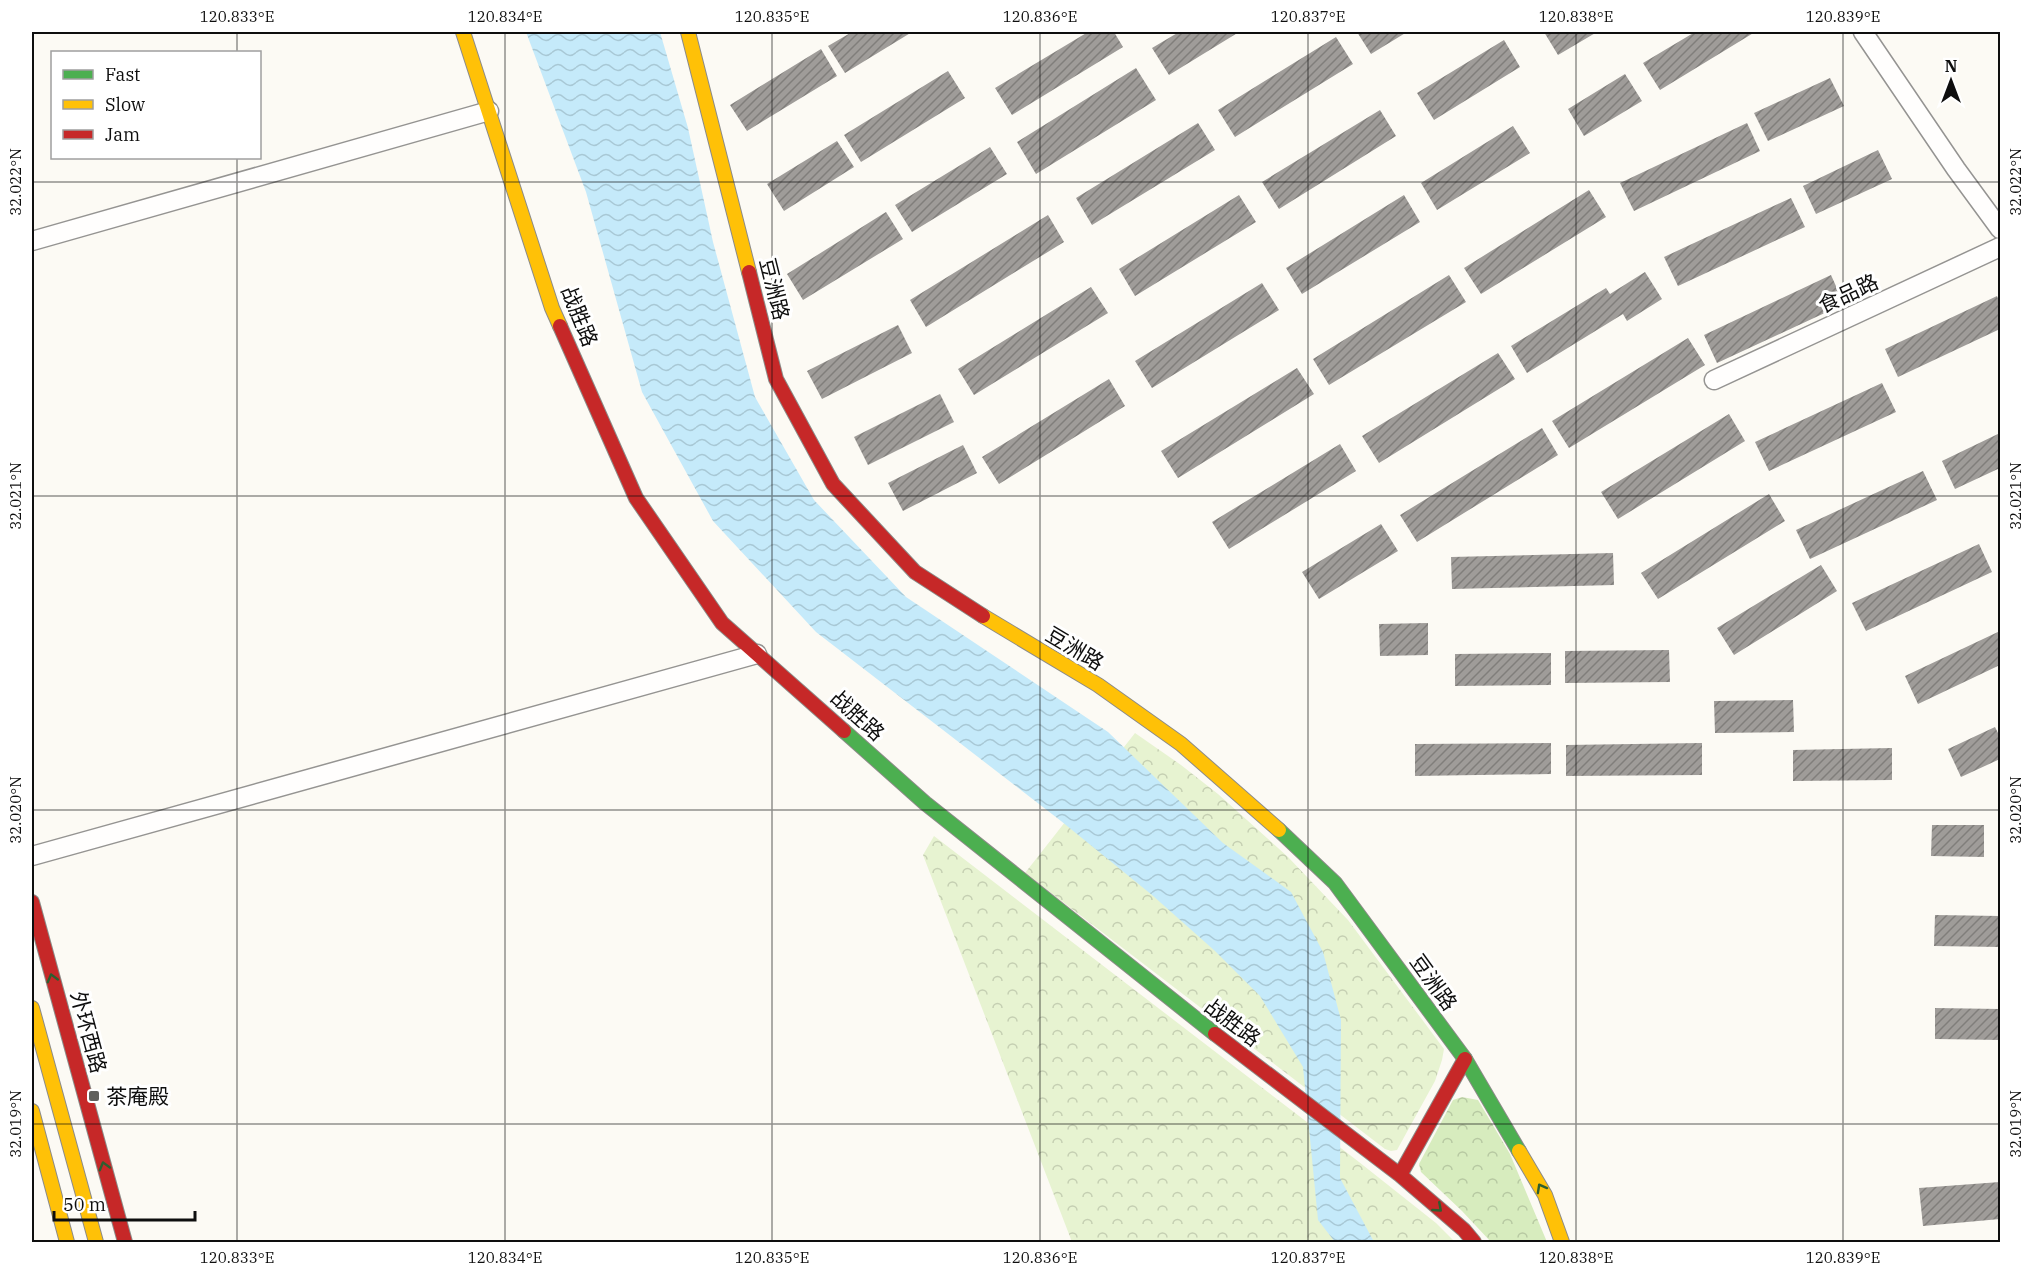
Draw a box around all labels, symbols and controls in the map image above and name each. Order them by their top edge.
text: 120.833°E [200,7,274,26]
text: 120.834°E [468,7,542,26]
text: 120.835°E [735,7,809,26]
text: 120.836°E [1003,7,1077,26]
text: 120.837°E [1271,7,1345,26]
text: 120.838°E [1539,7,1613,26]
text: 120.839°E [1806,7,1880,26]
legend [51,51,261,159]
north arrow [1921,51,1981,111]
text: N [1945,56,1957,76]
text: Fast [105,63,140,86]
text: Slow [105,93,145,116]
text: Jam [105,123,140,146]
text: 32.022°N [6,148,25,216]
text: 32.022°N [2006,148,2025,216]
street label: 豆洲路 [754,255,796,323]
street label: 食品路 [1814,267,1882,319]
street label: 战胜路 [555,282,605,350]
text: 32.021°N [6,462,25,530]
text: 32.021°N [2006,462,2025,530]
street label: 豆洲路 [1041,620,1109,676]
street label: 战胜路 [825,684,891,746]
text: 32.020°N [6,776,25,844]
text: 32.020°N [2006,776,2025,844]
street label: 豆洲路 [1404,948,1464,1016]
one-way arrow [47,973,59,984]
street label: 外环西路 [65,988,113,1076]
street label: 战胜路 [1199,992,1267,1052]
place label: 茶庵殿 [106,1082,169,1110]
marker: 茶庵殿 [87,1089,101,1103]
text: 32.019°N [6,1090,25,1158]
text: 32.019°N [2006,1090,2025,1158]
one-way arrow [98,1161,111,1171]
scale bar [54,1184,195,1222]
one-way arrow [1537,1184,1548,1194]
text: 50 m [63,1193,106,1216]
one-way arrow [1431,1201,1442,1212]
text: 120.833°E [200,1248,274,1267]
text: 120.834°E [468,1248,542,1267]
text: 120.835°E [735,1248,809,1267]
text: 120.836°E [1003,1248,1077,1267]
text: 120.837°E [1271,1248,1345,1267]
text: 120.838°E [1539,1248,1613,1267]
text: 120.839°E [1806,1248,1880,1267]

